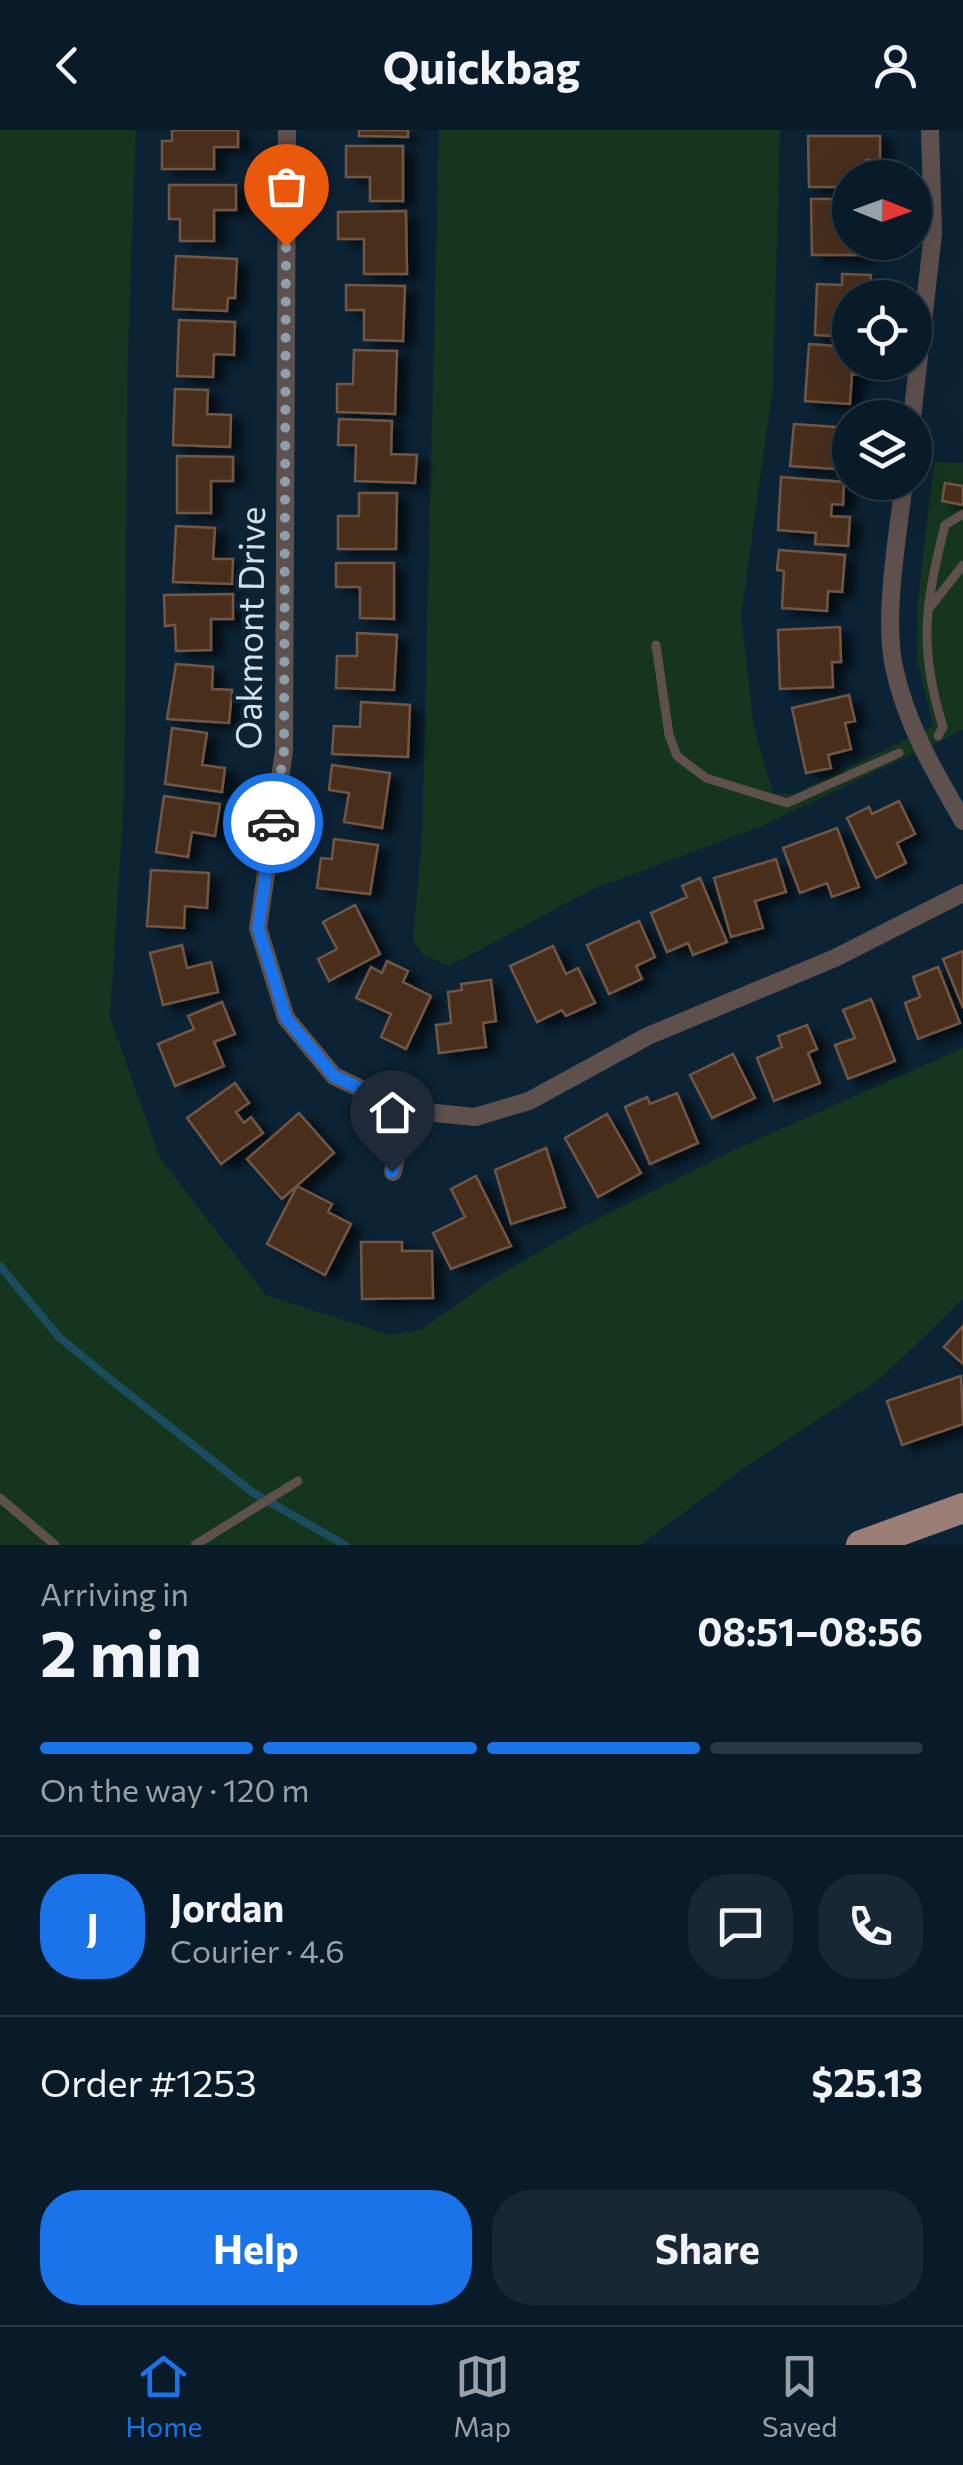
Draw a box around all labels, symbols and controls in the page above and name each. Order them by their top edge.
icon: back [40,38,95,93]
text: Quickbag [383,38,580,93]
icon: person [868,38,923,93]
pin [244,144,329,247]
icon: bag [259,159,314,214]
north arrow [832,160,932,260]
map controls [832,160,932,500]
button: locate [832,280,932,380]
button: layers [832,400,932,500]
street label: Oakmont Drive [225,506,272,750]
courier [223,773,323,873]
icon: car [246,796,301,851]
pin [350,1070,435,1173]
icon: home [365,1085,420,1140]
text: Arriving in [40,1573,189,1613]
text: 08:51–08:56 [697,1607,923,1654]
text: 2 min [40,1611,202,1690]
text: On the way · 120 m [40,1769,309,1809]
button: chat [688,1874,793,1979]
button: phone [818,1874,923,1979]
text: Jordan [170,1883,284,1930]
text: J [86,1903,99,1950]
text: Courier · 4.6 [170,1930,345,1970]
text: Order #1253 [40,2058,257,2105]
text: $25.13 [811,2058,923,2105]
button: Help [40,2190,472,2305]
button: Share [492,2190,923,2305]
tab: Home [125,2349,202,2443]
tab: Map [453,2349,511,2443]
tab: Saved [762,2349,838,2443]

